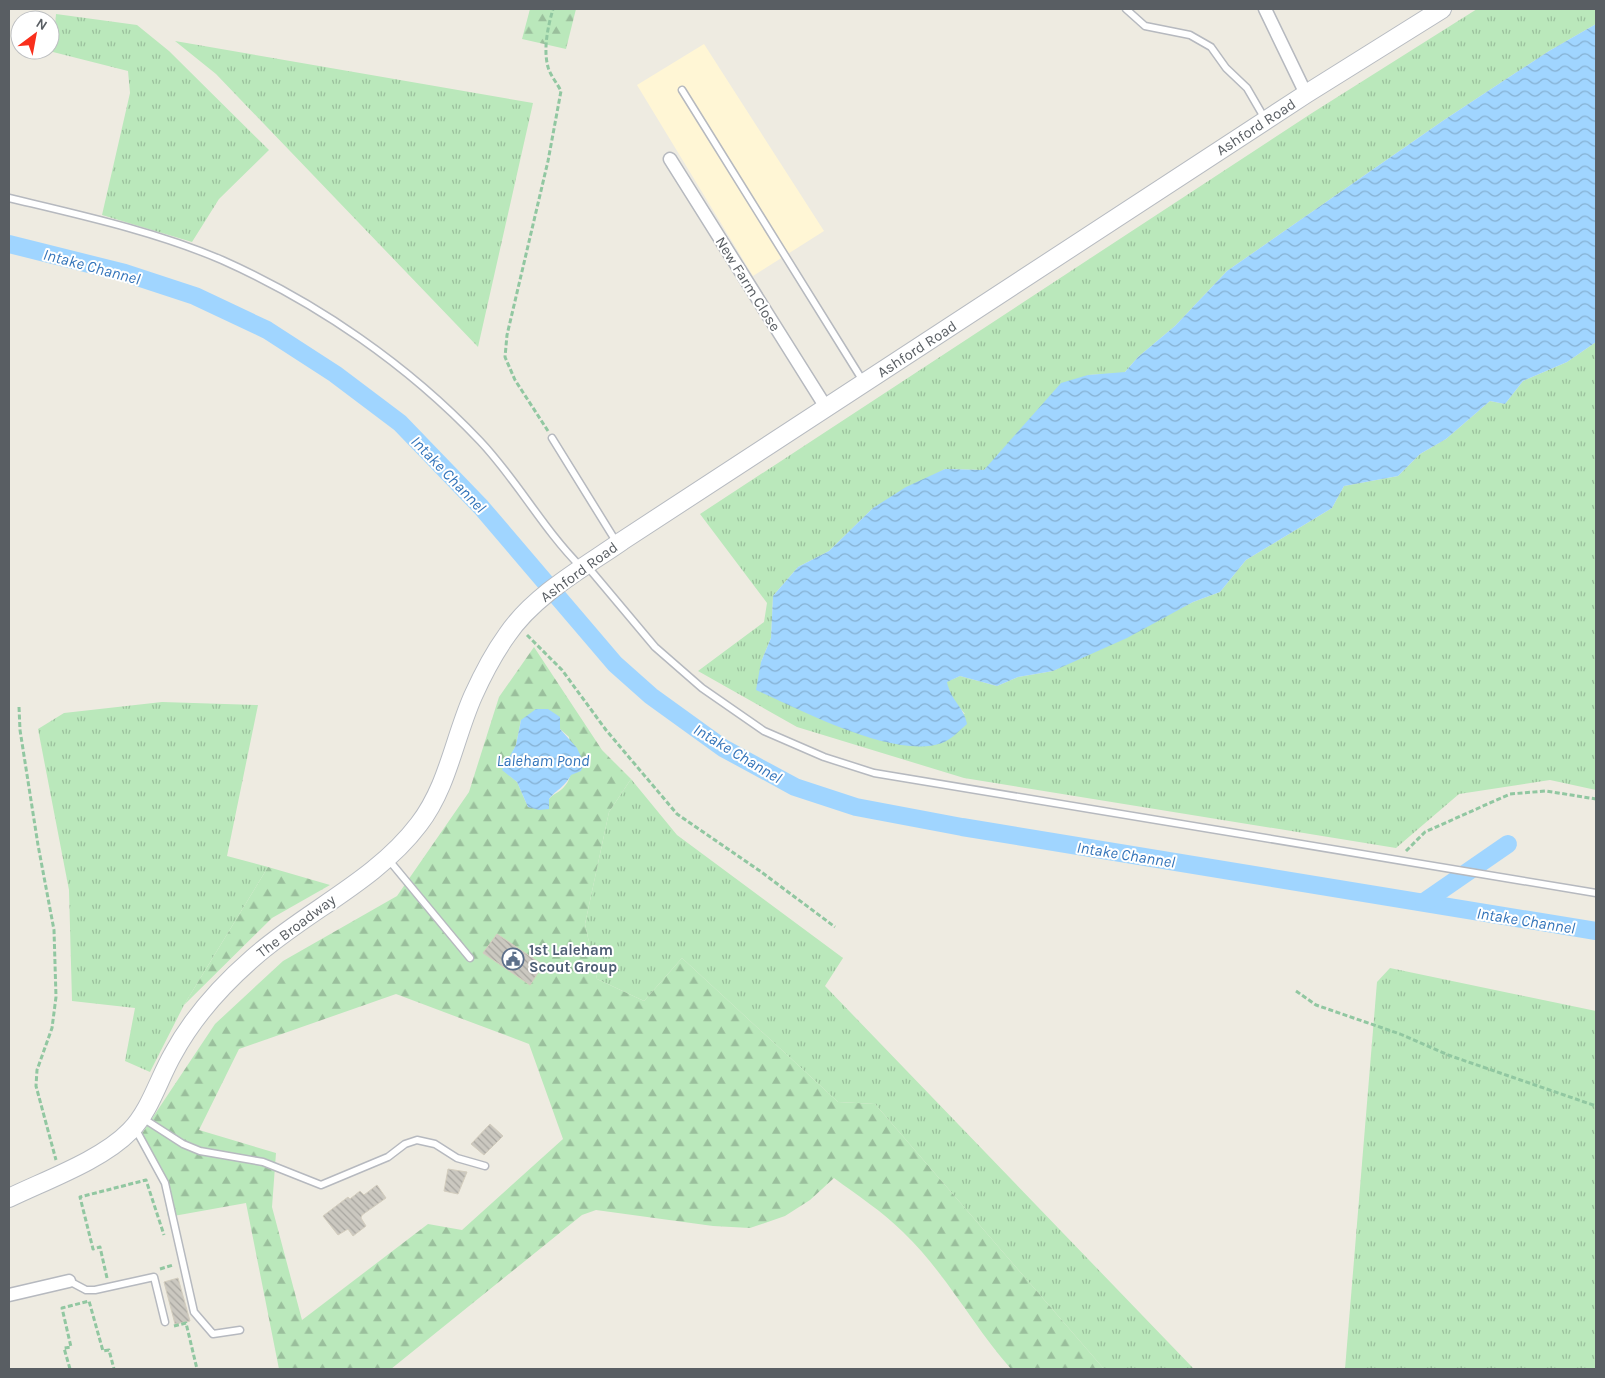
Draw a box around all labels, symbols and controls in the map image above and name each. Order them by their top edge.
north arrow [10,10,60,60]
text: N [33,15,50,34]
street label: Ashford Road [1213,95,1299,159]
street label: New Farm Close [712,233,784,335]
water label: Intake Channel [41,244,142,289]
street label: Ashford Road [874,317,960,381]
water label: Intake Channel [407,432,490,517]
street label: Ashford Road [537,538,621,606]
water label: Intake Channel [690,720,785,787]
water label: Laleham Pond [497,751,590,770]
water label: Intake Channel [1075,837,1177,872]
street label: The Broadway [253,891,339,961]
water label: Intake Channel [1475,903,1577,938]
place label: 1st Laleham Scout Group [529,941,617,976]
public building icon: 1st Laleham Scout Group [501,947,525,971]

